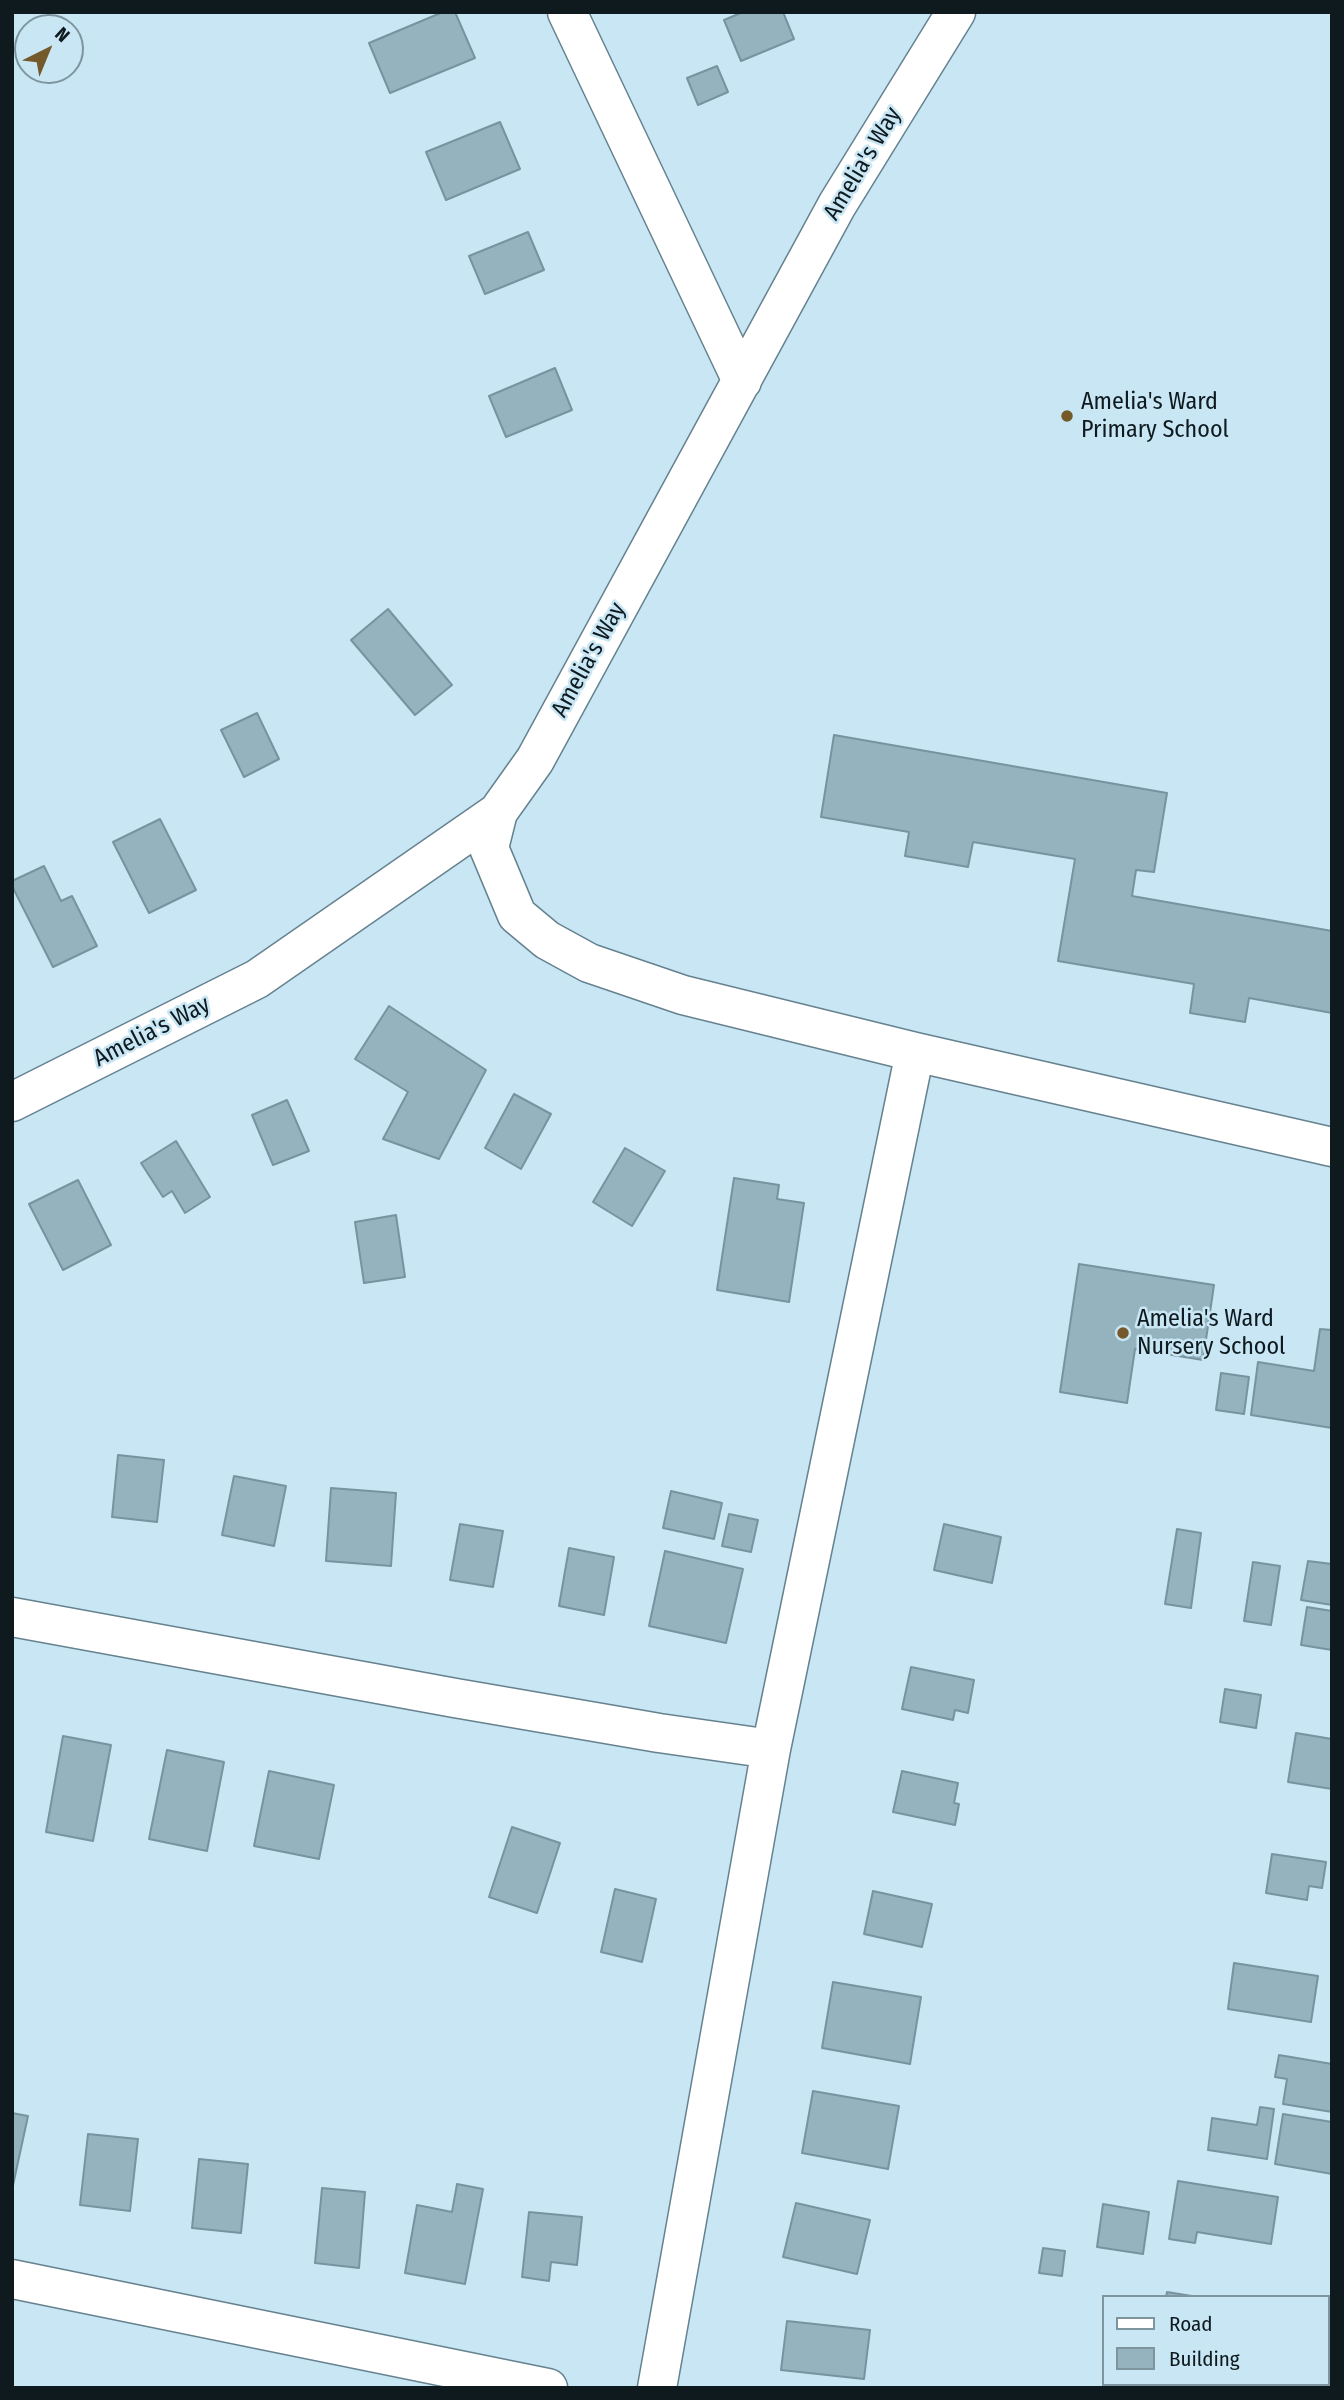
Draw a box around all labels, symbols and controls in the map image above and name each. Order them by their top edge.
north arrow [14,14,84,84]
text: N [50,22,74,47]
street label: Amelia's Way [818,102,908,226]
place label: Amelia's Ward Primary School [1081,388,1229,444]
marker: Amelia's Ward Primary School [1059,408,1075,424]
street label: Amelia's Way [546,598,632,722]
street label: Amelia's Way [89,990,215,1074]
place label: Amelia's Ward Nursery School [1137,1305,1285,1361]
marker: Amelia's Ward Nursery School [1115,1325,1131,1341]
legend [1102,2295,1330,2386]
text: Road [1169,2311,1213,2337]
text: Building [1169,2346,1240,2372]

